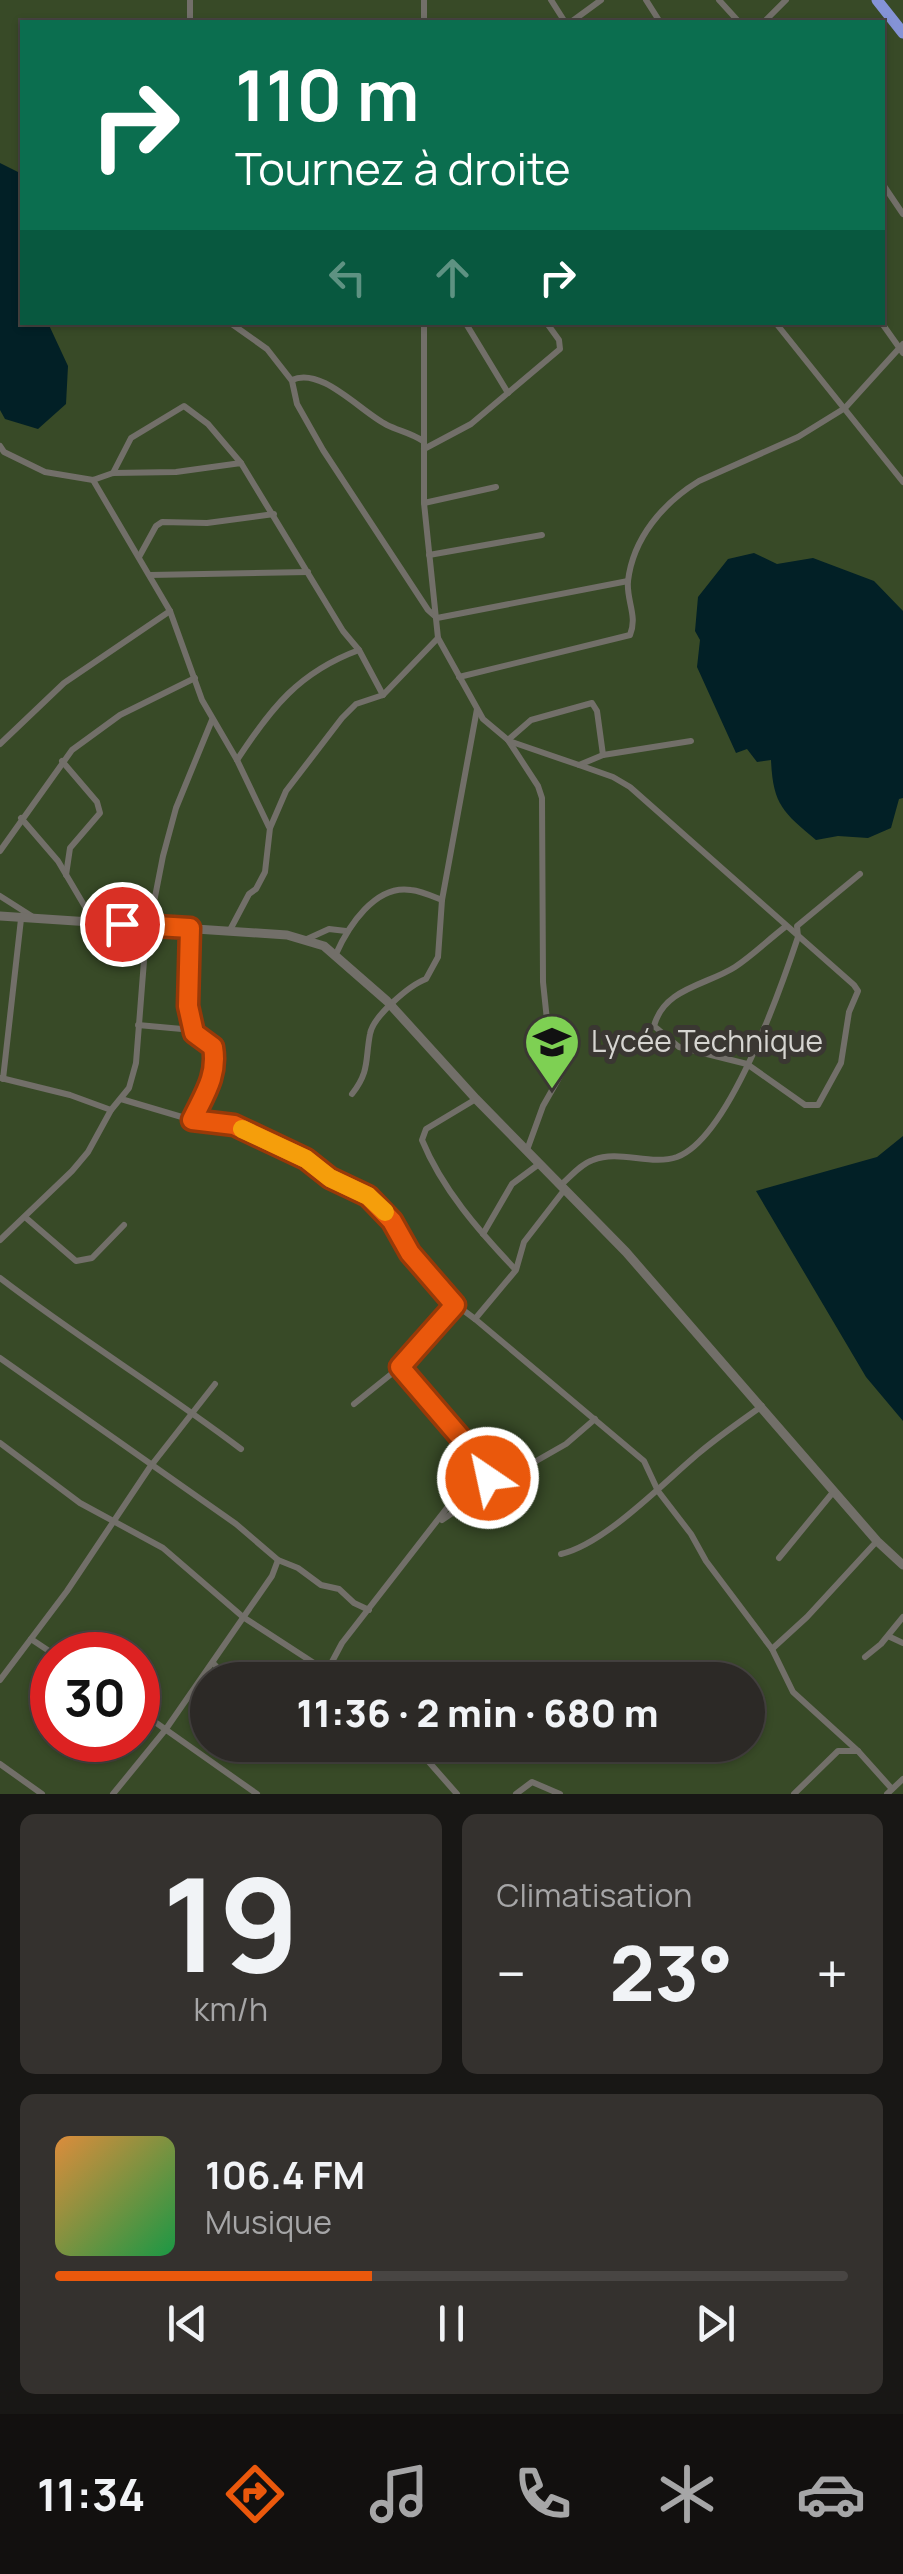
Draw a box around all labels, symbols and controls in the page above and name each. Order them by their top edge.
text: 110 m [235,46,419,142]
icon: right [70,60,200,190]
text: Tournez à droite [235,137,571,199]
icon: left [320,250,375,305]
icon: ahead [425,250,480,305]
icon: right [530,250,585,305]
pin [80,882,165,967]
icon: arrive [95,897,150,952]
school or university icon: Lycée Technique [522,1012,582,1091]
place label: Lycée Technique [591,1020,823,1061]
position arrow [436,1426,540,1530]
speed limit sign: 30 [30,1632,160,1762]
text: 11:36 · 2 min · 680 m [297,1686,658,1738]
text: 19 [162,1833,300,2011]
text: Climatisation [497,1873,692,1917]
text: 23° [610,1921,733,2024]
text: − [497,1935,526,2011]
text: + [816,1935,848,2011]
text: km/h [194,1987,268,2031]
text: 106.4 FM [205,2148,365,2200]
text: Musique [205,2200,332,2244]
icon: previous [160,2296,215,2351]
icon: pause [424,2296,479,2351]
icon: next [688,2296,743,2351]
icon: directions [220,2459,290,2529]
icon: music [364,2459,434,2529]
icon: phone [508,2459,578,2529]
icon: climate [652,2459,722,2529]
icon: car [796,2459,866,2529]
text: 11:34 [37,2463,145,2525]

